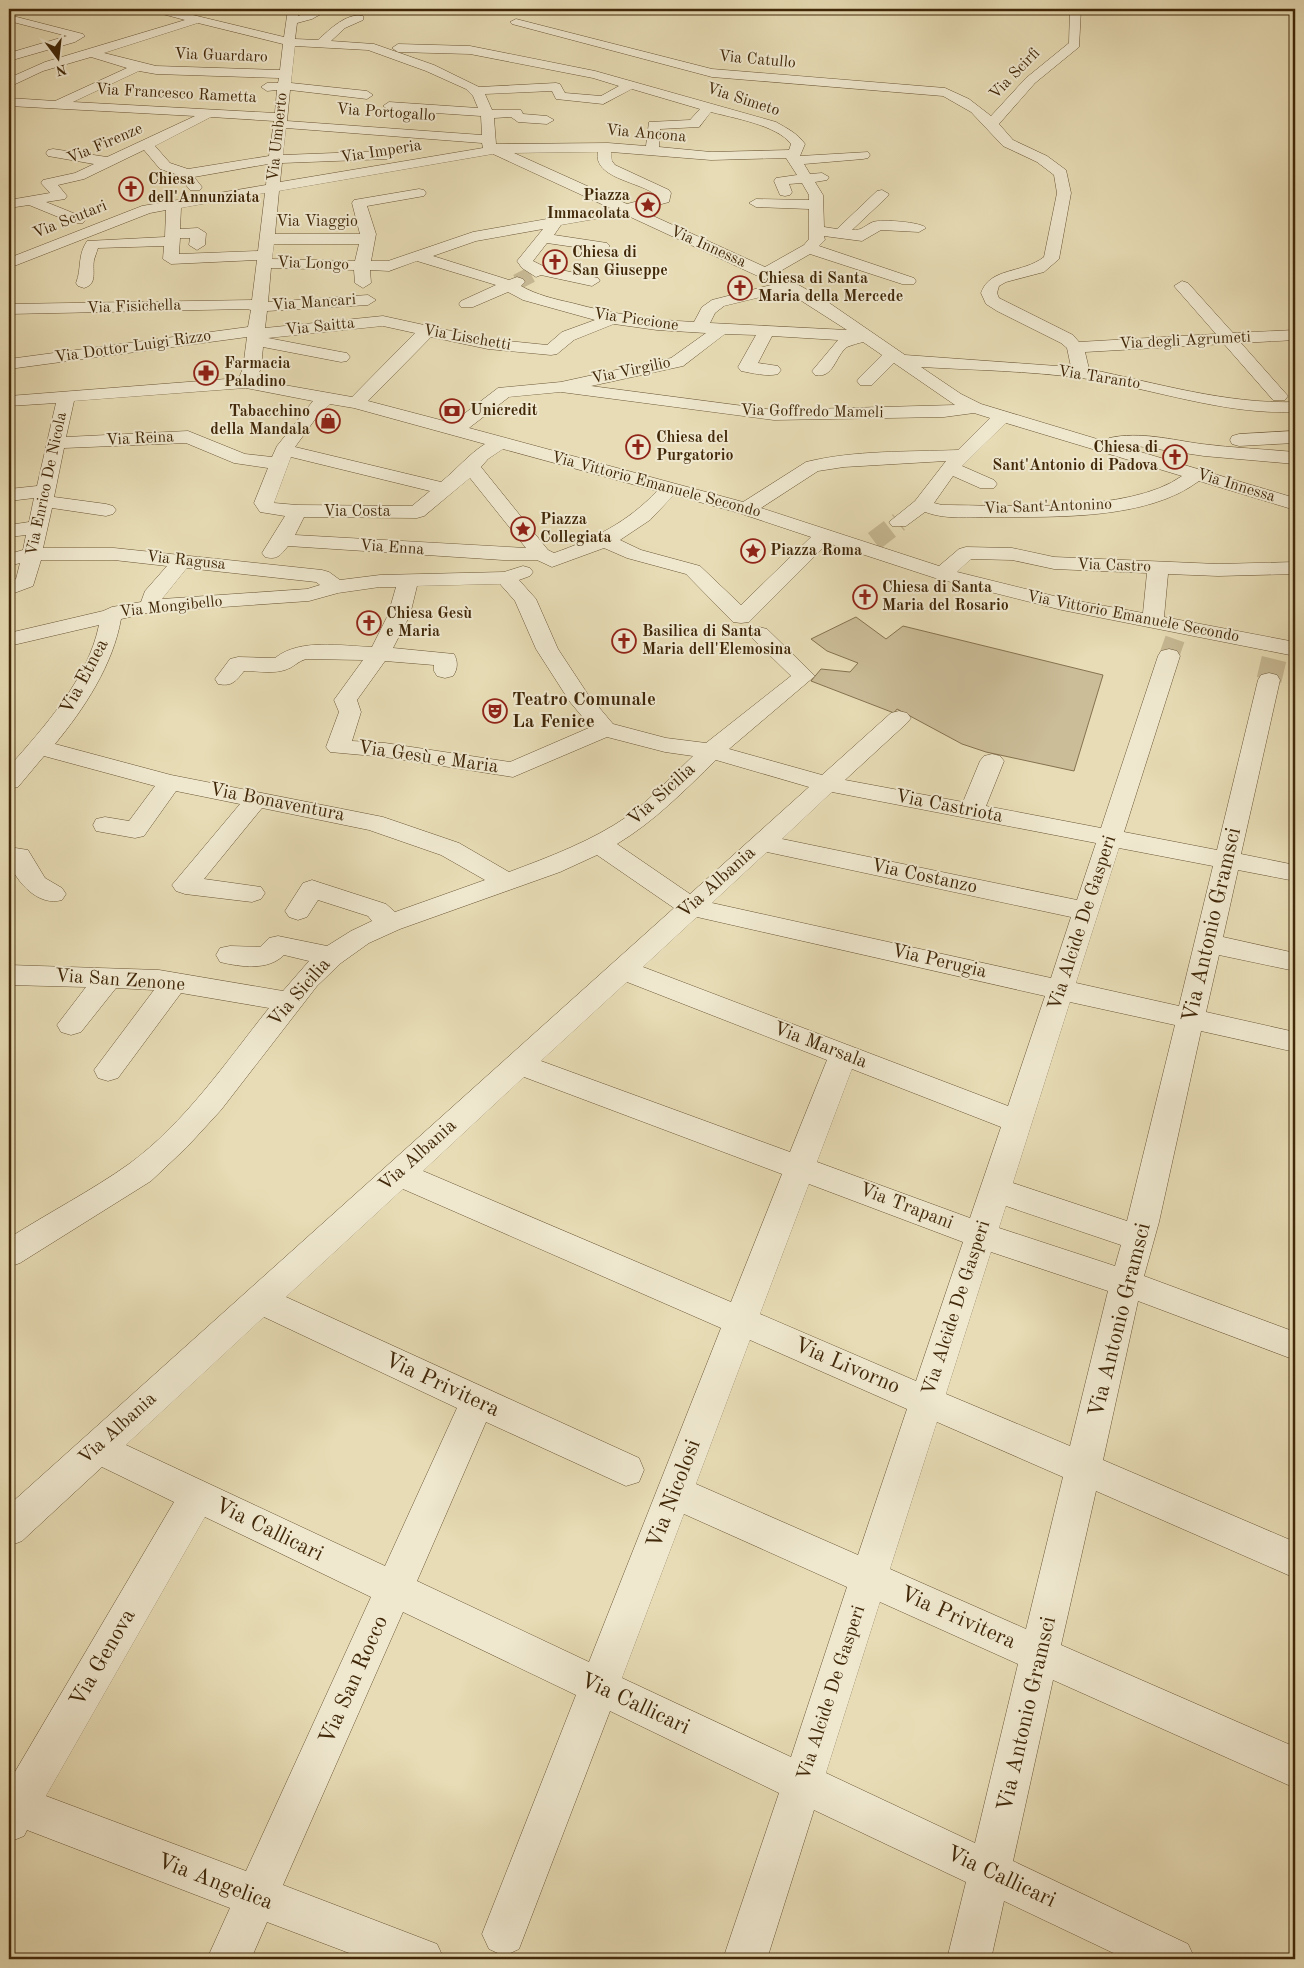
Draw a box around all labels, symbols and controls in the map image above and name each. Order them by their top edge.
north arrow [32,32,82,82]
street label: Via Scirfi [987,45,1043,103]
street label: Via Guardaro [174,46,268,66]
street label: Via Catullo [718,49,796,71]
text: N [54,61,68,78]
street label: Via Simeto [704,81,782,119]
street label: Via Francesco Rametta [95,82,257,106]
street label: Via Umberto [265,92,291,182]
street label: Via Portogallo [336,102,436,124]
street label: Via Firenze [65,121,145,167]
street label: Via Ancona [605,123,687,145]
street label: Via Imperia [339,138,423,166]
place label: Chiesa dell'Annunziata [148,172,260,206]
church icon: Chiesa dell'Annunziata [118,176,144,202]
place label: Piazza Immacolata [547,188,630,222]
place icon: Piazza Immacolata [635,192,661,218]
street label: Via Scutari [31,198,109,242]
street label: Via Viaggio [276,214,358,230]
street label: Via Innessa [668,223,748,271]
place label: Chiesa di San Giuseppe [572,245,668,279]
church icon: Chiesa di San Giuseppe [542,249,568,275]
street label: Via Longo [277,255,349,273]
place label: Chiesa di Santa Maria della Mercede [758,271,903,305]
church icon: Chiesa di Santa Maria della Mercede [727,275,753,301]
street label: Via Mancari [272,292,356,314]
street label: Via Fisichella [87,297,182,317]
street label: Via Piccione [592,306,680,334]
street label: Via Saitta [285,315,356,339]
street label: Via Lischetti [422,322,512,354]
street label: Via Dottor Luigi Rizzo [54,328,212,366]
street label: Via degli Agrumeti [1119,330,1251,352]
street label: Via Virgilio [590,355,672,387]
place label: Farmacia Paladino [224,356,291,390]
pharmacy icon: Farmacia Paladino [193,360,219,386]
street label: Via Taranto [1057,364,1142,392]
bank icon: Unicredit [439,398,465,424]
place label: Unicredit [470,403,538,419]
street label: Via Goffredo Mameli [740,403,884,421]
place label: Tabacchino della Mandala [210,404,310,438]
shop icon: Tabacchino della Mandala [315,408,341,434]
street label: Via Enrico De Nicola [24,411,70,557]
street label: Via Reina [106,429,174,449]
place label: Chiesa del Purgatorio [656,430,734,464]
church icon: Chiesa del Purgatorio [625,434,651,460]
place label: Chiesa di Sant'Antonio di Padova [992,440,1158,474]
church icon: Chiesa di Sant'Antonio di Padova [1162,444,1188,470]
street label: Via Vittorio Emanuele Secondo [549,449,763,521]
street label: Via Innessa [1195,466,1277,506]
street label: Via Sant'Antonino [984,497,1112,517]
street label: Via Costa [323,504,391,520]
place label: Piazza Collegiata [540,512,612,546]
place icon: Piazza Collegiata [510,516,536,542]
street label: Via Enna [359,538,425,558]
place icon: Piazza Roma [740,538,766,564]
place label: Piazza Roma [770,543,862,559]
street label: Via Ragusa [146,549,227,573]
street label: Via Castro [1077,557,1151,575]
place label: Chiesa di Santa Maria del Rosario [882,580,1009,614]
church icon: Chiesa di Santa Maria del Rosario [852,584,878,610]
street label: Via Vittorio Emanuele Secondo [1025,589,1241,645]
street label: Via Mongibello [119,594,223,620]
place label: Chiesa Gesù e Maria [386,606,472,640]
church icon: Chiesa Gesù e Maria [356,610,382,636]
place label: Basilica di Santa Maria dell'Elemosina [642,624,792,658]
church icon: Basilica di Santa Maria dell'Elemosina [611,628,637,654]
street label: Via Etnea [57,636,113,718]
place label: Teatro Comunale La Fenice [512,691,656,732]
theatre icon: Teatro Comunale La Fenice [482,698,508,724]
street label: Via Gesù e Maria [357,739,500,777]
street label: Via Sicilia [625,760,700,830]
street label: Via Bonaventura [208,781,347,826]
street label: Via Castriota [894,787,1005,827]
street label: Via Antonio Gramsci [1179,825,1245,1025]
street label: Via Alcide De Gasperi [1046,833,1120,1013]
street label: Via Albania [675,843,760,923]
street label: Via Costanzo [869,856,979,898]
street label: Via Perugia [890,942,989,982]
street label: Via Sicilia [265,955,335,1031]
street label: Via San Zenone [54,967,186,995]
street label: Via Marsala [770,1019,870,1073]
street label: Via Albania [376,1116,461,1196]
street label: Via Trapani [856,1180,956,1234]
street label: Via Alcide De Gasperi [920,1218,994,1398]
street label: Via Antonio Gramsci [1085,1221,1155,1419]
street label: Via Livorno [791,1334,903,1398]
street label: Via Privitera [381,1349,503,1421]
street label: Via Albania [76,1389,161,1469]
street label: Via Nicolosi [643,1436,705,1551]
street label: Via Callicari [211,1494,327,1566]
street label: Via Privitera [897,1583,1019,1653]
street label: Via Alcide De Gasperi [795,1603,869,1783]
street label: Via Genova [66,1605,140,1711]
street label: Via San Rocco [316,1612,392,1748]
street label: Via Antonio Gramsci [994,1614,1060,1814]
street label: Via Callicari [577,1669,693,1739]
street label: Via Callicari [943,1842,1059,1912]
street label: Via Angelica [154,1850,276,1914]

